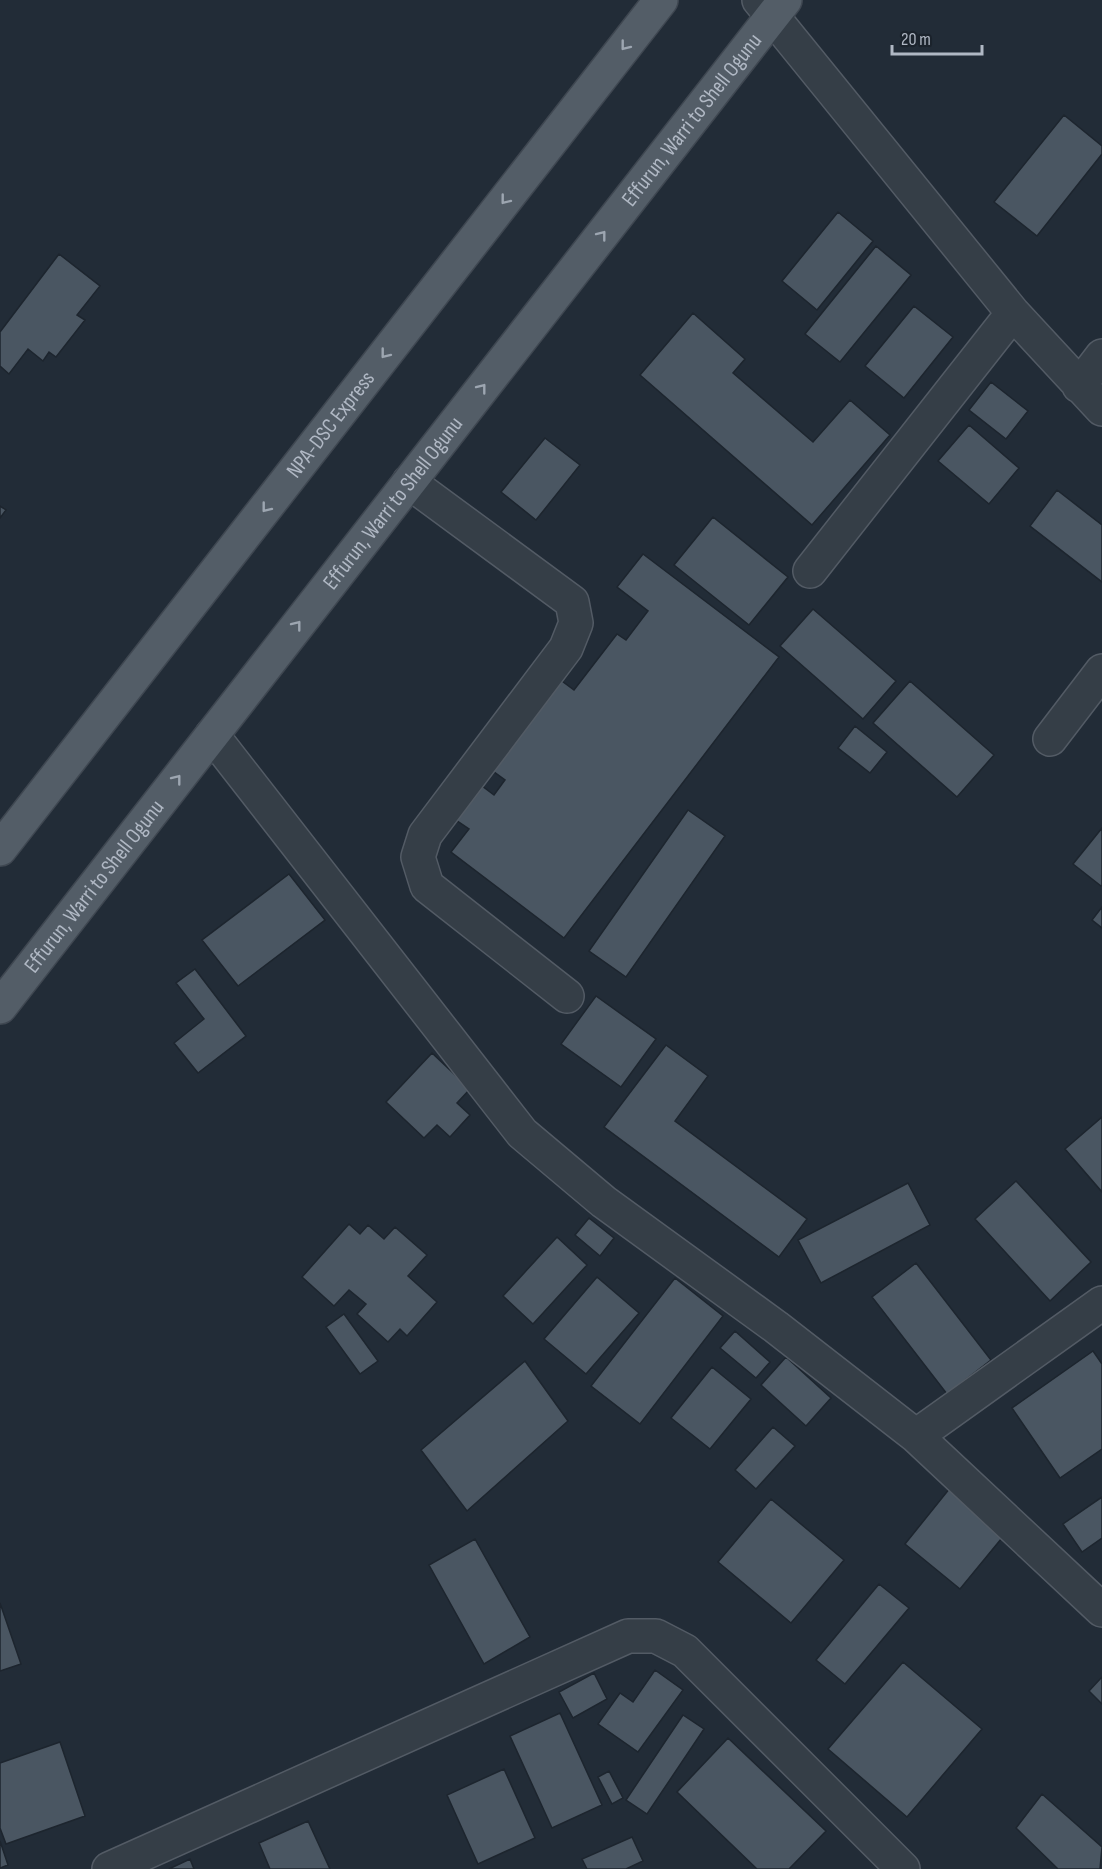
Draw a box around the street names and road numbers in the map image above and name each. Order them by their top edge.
street label: Effurun, Warri to Shell Ogunu [616,28,767,212]
street label: NPA-DSC Express [280,366,381,483]
street label: Effurun, Warri to Shell Ogunu [317,411,469,595]
street label: Effurun, Warri to Shell Ogunu [18,794,170,978]

